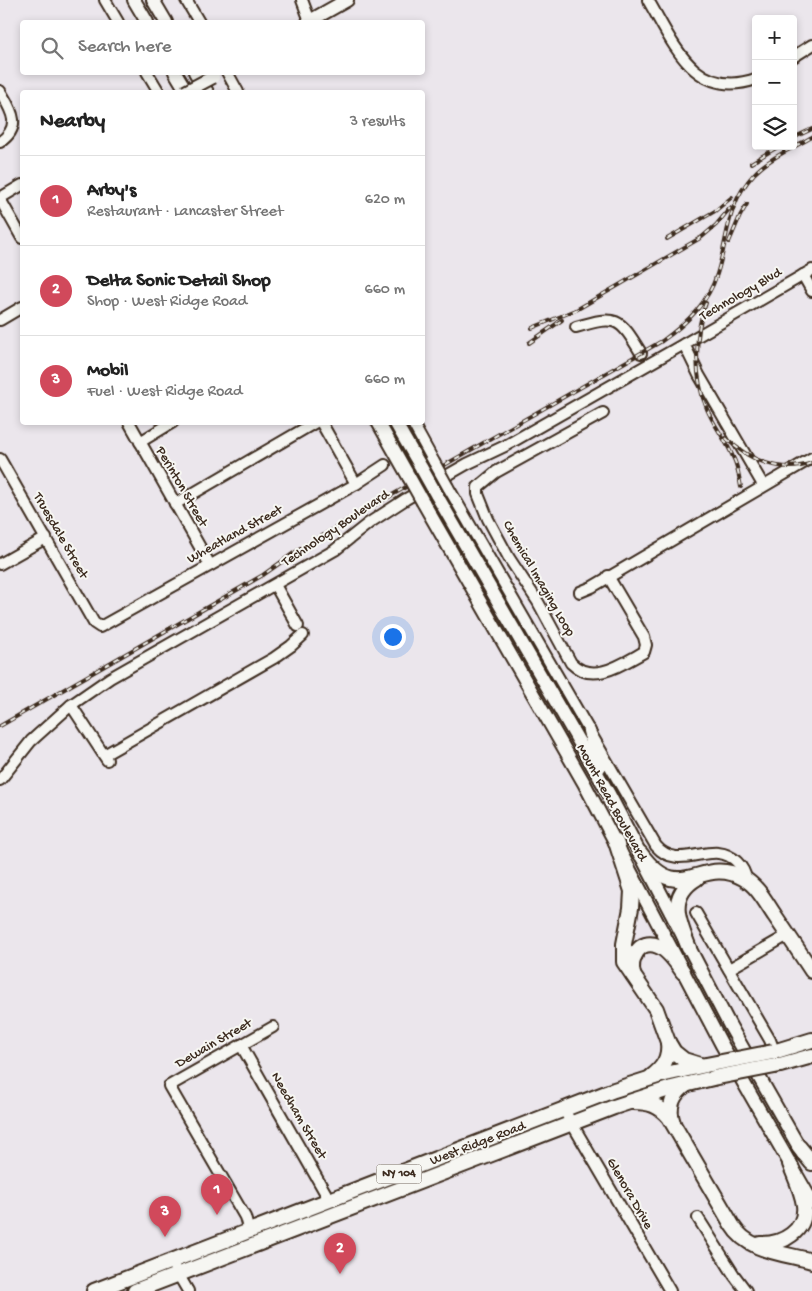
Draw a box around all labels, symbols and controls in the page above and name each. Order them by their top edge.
map controls [752,15,797,150]
button: + [752,15,797,60]
search box [20,20,425,75]
icon: search [38,34,66,62]
text: Search here [78,36,172,59]
button: − [752,60,797,105]
button: layers [752,105,797,150]
text: Nearby [40,110,105,135]
text: 3 results [350,113,405,132]
text: Arby's [87,180,136,203]
text: 1 [53,191,59,210]
text: 620 m [365,191,405,210]
text: Restaurant · Lancaster Street [87,203,283,222]
street label: Technology Blvd [696,264,787,326]
text: Delta Sonic Detail Shop [87,270,271,293]
text: 2 [52,281,60,300]
text: 660 m [365,281,405,300]
text: Shop · West Ridge Road [87,293,247,312]
text: Mobil [87,360,128,383]
text: 3 [52,371,60,390]
text: 660 m [365,371,405,390]
text: Fuel · West Ridge Road [87,383,242,402]
street label: Perinton Street [151,443,211,531]
street label: Technology Boulevard [278,486,394,572]
street label: Truesdale Street [28,489,92,583]
street label: Wheatland Street [184,501,287,568]
street label: Chemical Imaging Loop [498,518,578,640]
your location [380,624,406,650]
street label: Mount Read Boulevard [572,741,651,866]
street label: Dewain Street [172,1015,256,1073]
street label: Needham Street [266,1069,330,1164]
street label: West Ridge Road [428,1117,530,1170]
street label: Glenora Drive [602,1155,657,1233]
road number: NY 104 [376,1164,422,1184]
pin: 1 [201,1174,233,1215]
pin: 3 [149,1196,181,1237]
pin: 2 [324,1233,356,1274]

